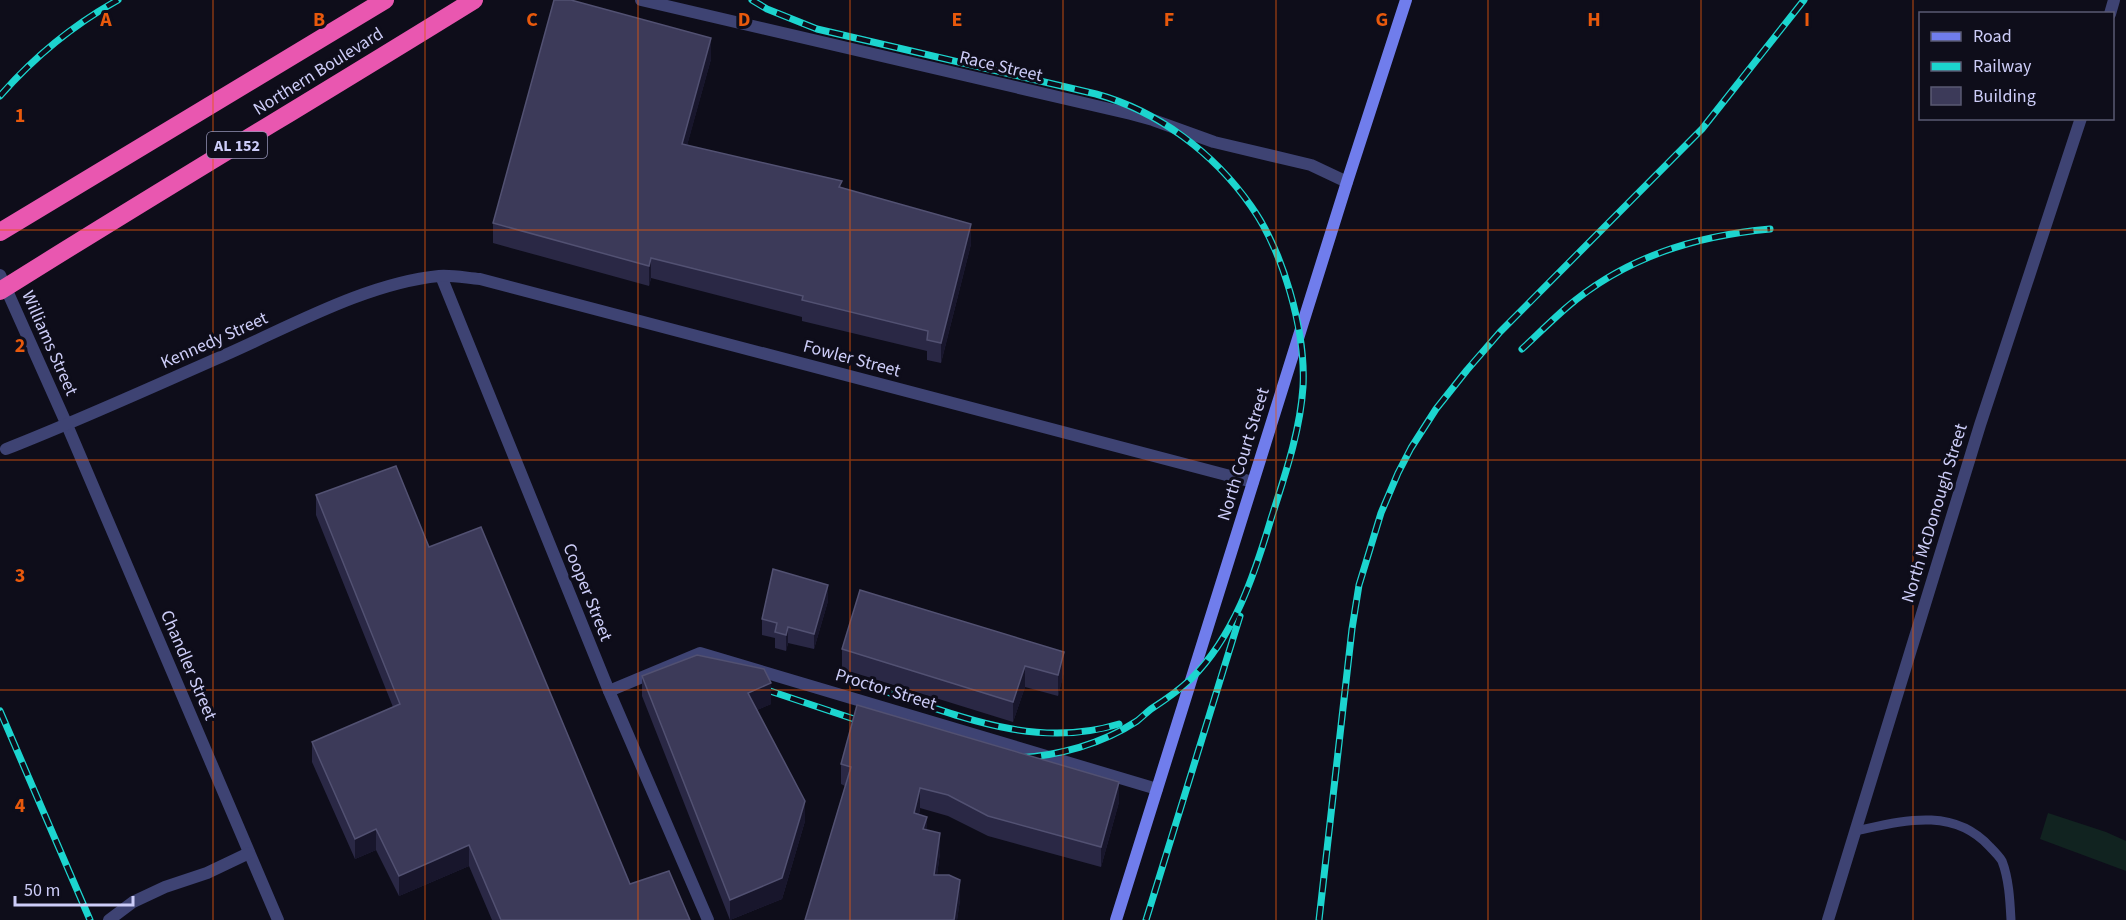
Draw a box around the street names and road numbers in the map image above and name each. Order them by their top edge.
street label: Northern Boulevard [248,21,388,122]
street label: Race Street [957,45,1045,88]
road number: AL 152 [207,132,267,158]
street label: Williams Street [15,287,84,400]
street label: Kennedy Street [157,306,272,375]
street label: Fowler Street [800,334,903,383]
street label: North Court Street [1211,385,1276,524]
street label: North McDonough Street [1895,420,1974,606]
street label: Cooper Street [557,539,619,645]
street label: Chandler Street [154,606,223,724]
street label: Proctor Street [832,662,940,717]

